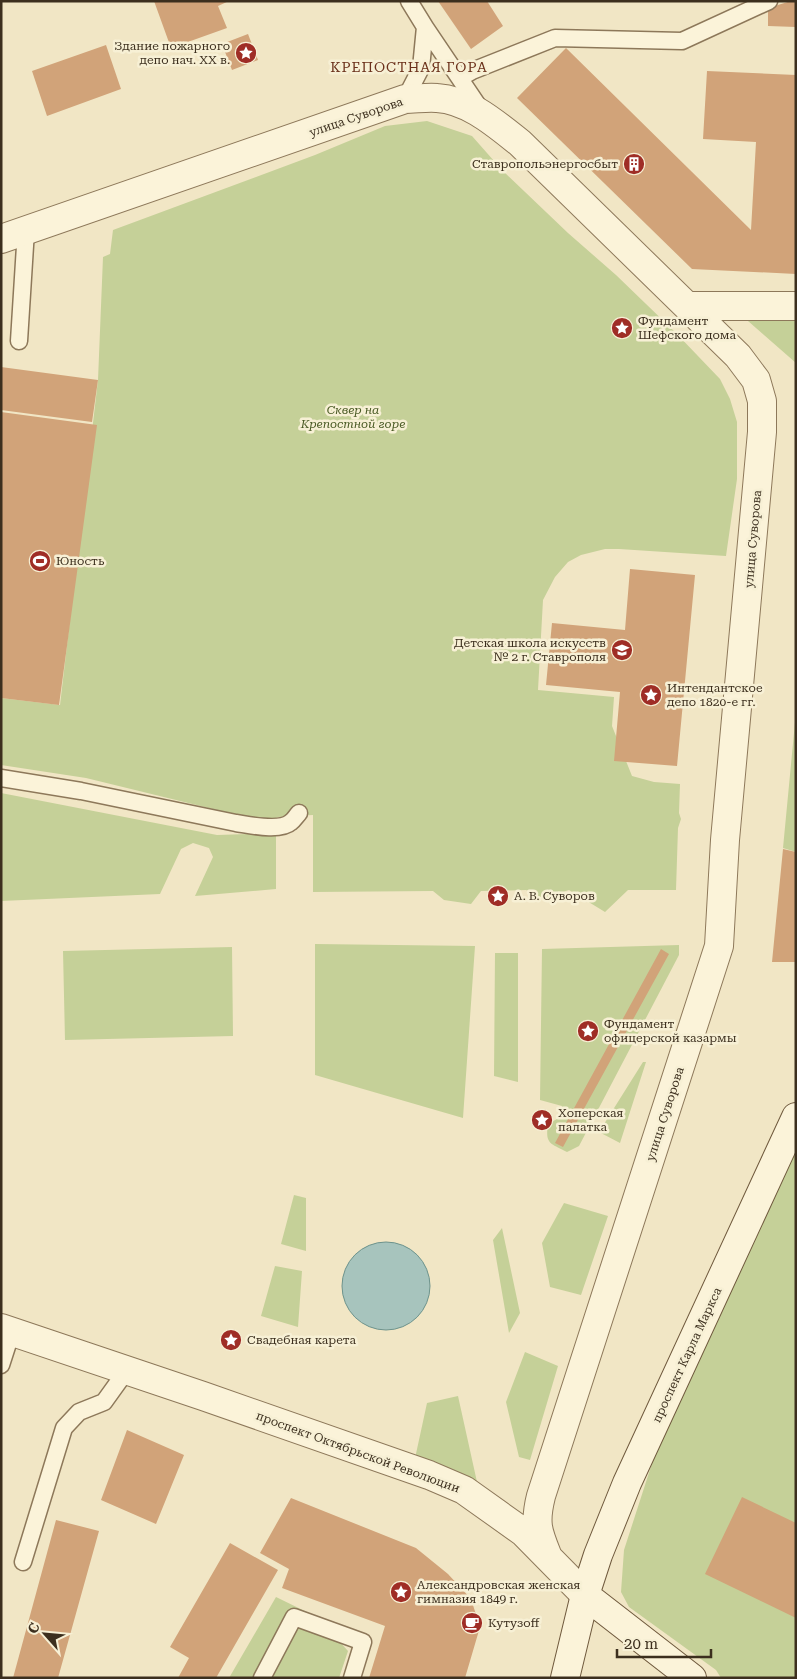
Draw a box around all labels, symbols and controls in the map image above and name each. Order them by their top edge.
place label: Здание пожарного депо нач. ХХ в. [114,39,230,67]
place icon: Здание пожарного депо нач. ХХ в. [234,41,258,65]
district label: КРЕПОСТНАЯ ГОРА [330,59,488,75]
street label: улица Суворова [307,94,405,140]
building icon: Ставропольэнергосбыт [622,152,646,176]
place label: Ставропольэнергосбыт [472,157,618,171]
place label: Фундамент Шефского дома [638,314,737,342]
place icon: Фундамент Шефского дома [610,316,634,340]
park label: Сквер на Крепостной горе [300,403,405,431]
street label: улица Суворова [742,489,764,589]
sports icon: Юность [28,549,52,573]
place label: Юность [56,554,105,568]
place label: Детская школа искусств № 2 г. Ставрополя [454,636,606,664]
school or university icon: Детская школа искусств № 2 г. Ставрополя [610,638,634,662]
place label: Интендантское депо 1820-е гг. [667,681,763,709]
place icon: Интендантское депо 1820-е гг. [639,683,663,707]
place icon: А. В. Суворов [486,884,510,908]
place label: А. В. Суворов [514,889,595,903]
place label: Фундамент офицерской казармы [604,1017,737,1045]
place icon: Фундамент офицерской казармы [576,1019,600,1043]
street label: улица Суворова [643,1065,687,1163]
place label: Хоперская палатка [558,1106,624,1134]
place icon: Хоперская палатка [530,1108,554,1132]
street label: проспект Карла Маркса [650,1285,725,1425]
place icon: Свадебная карета [219,1328,243,1352]
place label: Свадебная карета [247,1333,356,1347]
street label: проспект Октябрьской Революции [254,1409,462,1495]
place label: Александровская женская гимназия 1849 г. [417,1578,580,1606]
place icon: Александровская женская гимназия 1849 г. [389,1580,413,1604]
north arrow [20,1609,70,1659]
cafe icon: Кутузоff [460,1611,484,1635]
place label: Кутузоff [488,1616,540,1630]
text: С [24,1620,43,1636]
scale bar [617,1626,711,1658]
text: 20 m [624,1635,659,1653]

